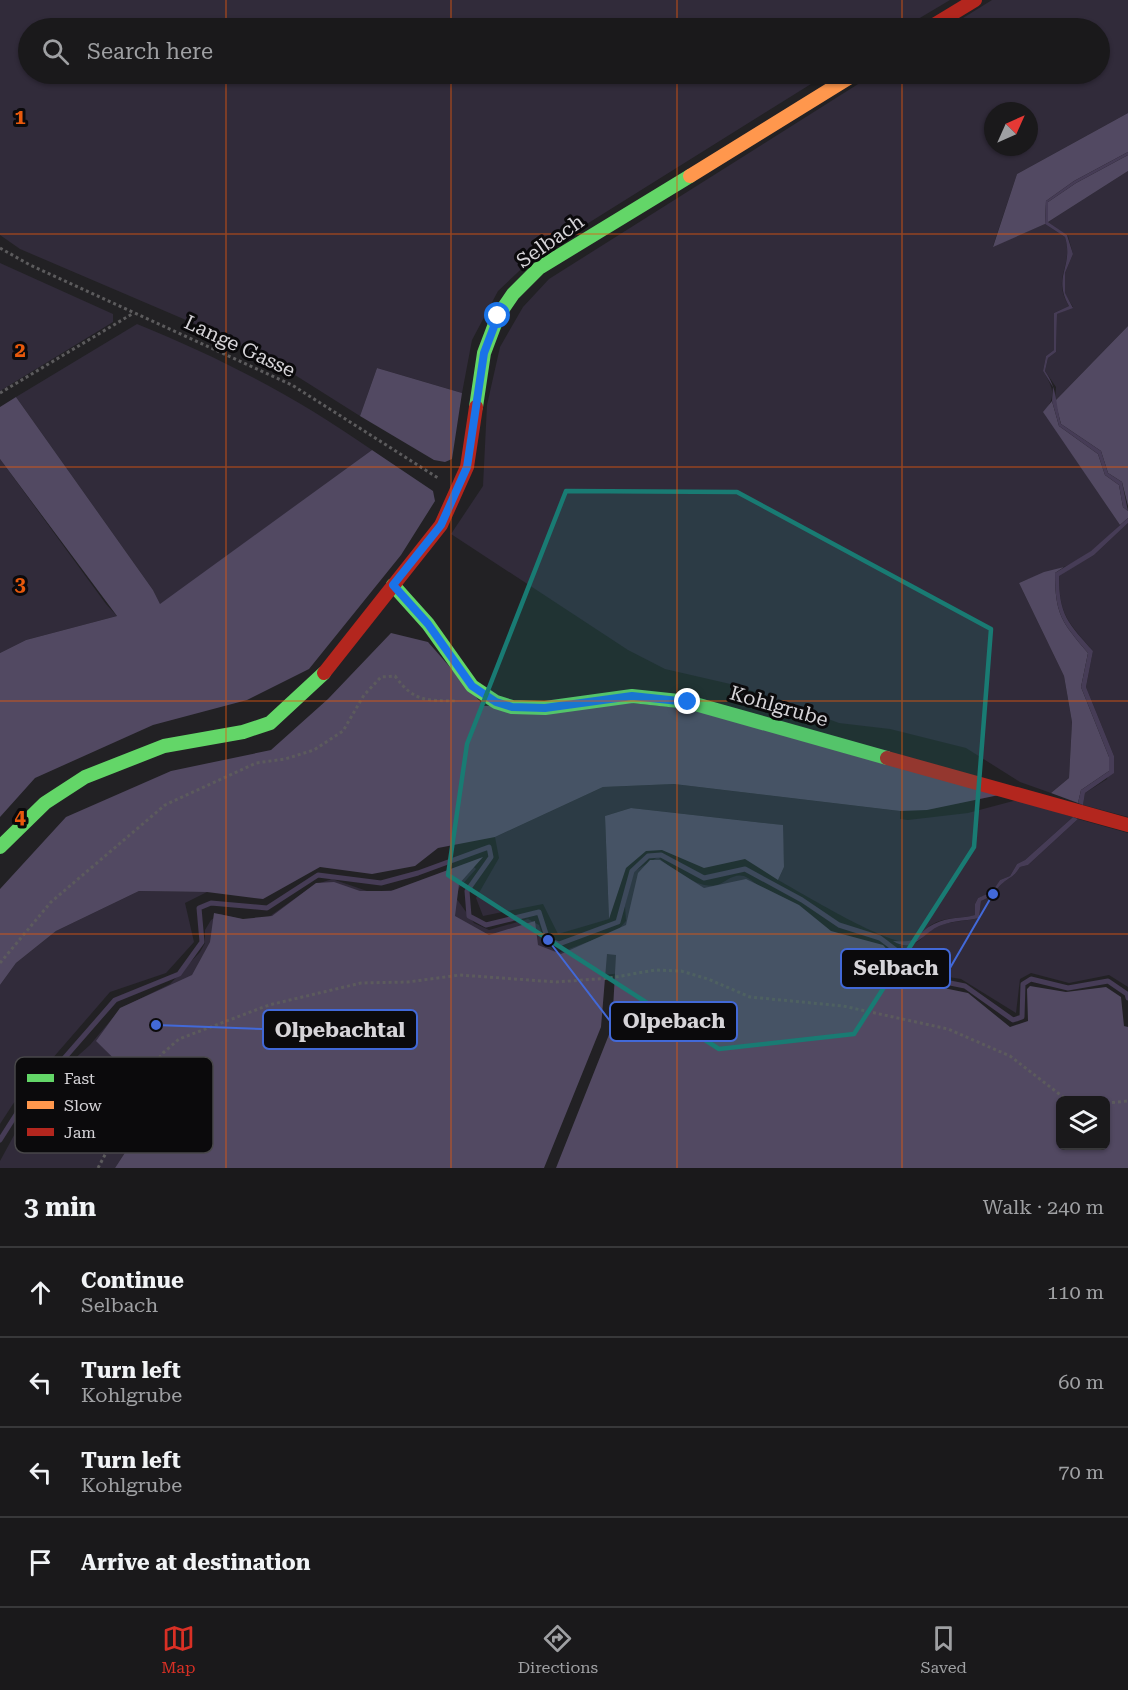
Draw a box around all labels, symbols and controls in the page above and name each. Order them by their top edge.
search box [18,18,1110,84]
icon: search [39,35,72,68]
text: Search here [87,39,213,64]
north arrow [984,102,1038,156]
text: 1 [14,105,26,129]
street label: Selbach [512,209,589,273]
route start [484,302,510,328]
street label: Lange Gasse [181,310,299,382]
text: 2 [14,338,26,362]
text: 3 [14,572,26,596]
street label: Kohlgrube [727,681,831,731]
route end [674,688,700,714]
text: 4 [14,805,26,829]
callout: Selbach [841,949,950,988]
text: Selbach [853,956,939,980]
callout: Olpebach [610,1002,737,1041]
text: Olpebach [623,1009,725,1033]
callout: Olpebachtal [263,1010,417,1049]
text: Olpebachtal [275,1018,405,1042]
legend [15,1057,213,1153]
text: Fast [64,1069,95,1088]
text: Slow [64,1096,102,1115]
map controls [1056,1096,1110,1150]
button: layers [1056,1096,1110,1150]
text: Jam [64,1123,96,1142]
text: 3 min [24,1192,96,1222]
text: Walk · 240 m [983,1195,1104,1219]
text: Continue [81,1268,184,1293]
icon: ahead [24,1276,57,1309]
text: 110 m [1047,1280,1104,1304]
text: Selbach [81,1293,158,1317]
text: Turn left [81,1358,181,1383]
icon: left [24,1366,57,1399]
text: 60 m [1058,1370,1104,1394]
text: Kohlgrube [81,1383,182,1407]
text: Turn left [81,1448,181,1473]
icon: left [24,1456,57,1489]
text: 70 m [1058,1460,1104,1484]
text: Kohlgrube [81,1473,182,1497]
icon: arrive [24,1546,57,1579]
text: Arrive at destination [81,1550,310,1575]
tab: Map [161,1622,195,1677]
tab: Directions [518,1622,598,1677]
tab: Saved [920,1622,967,1677]

